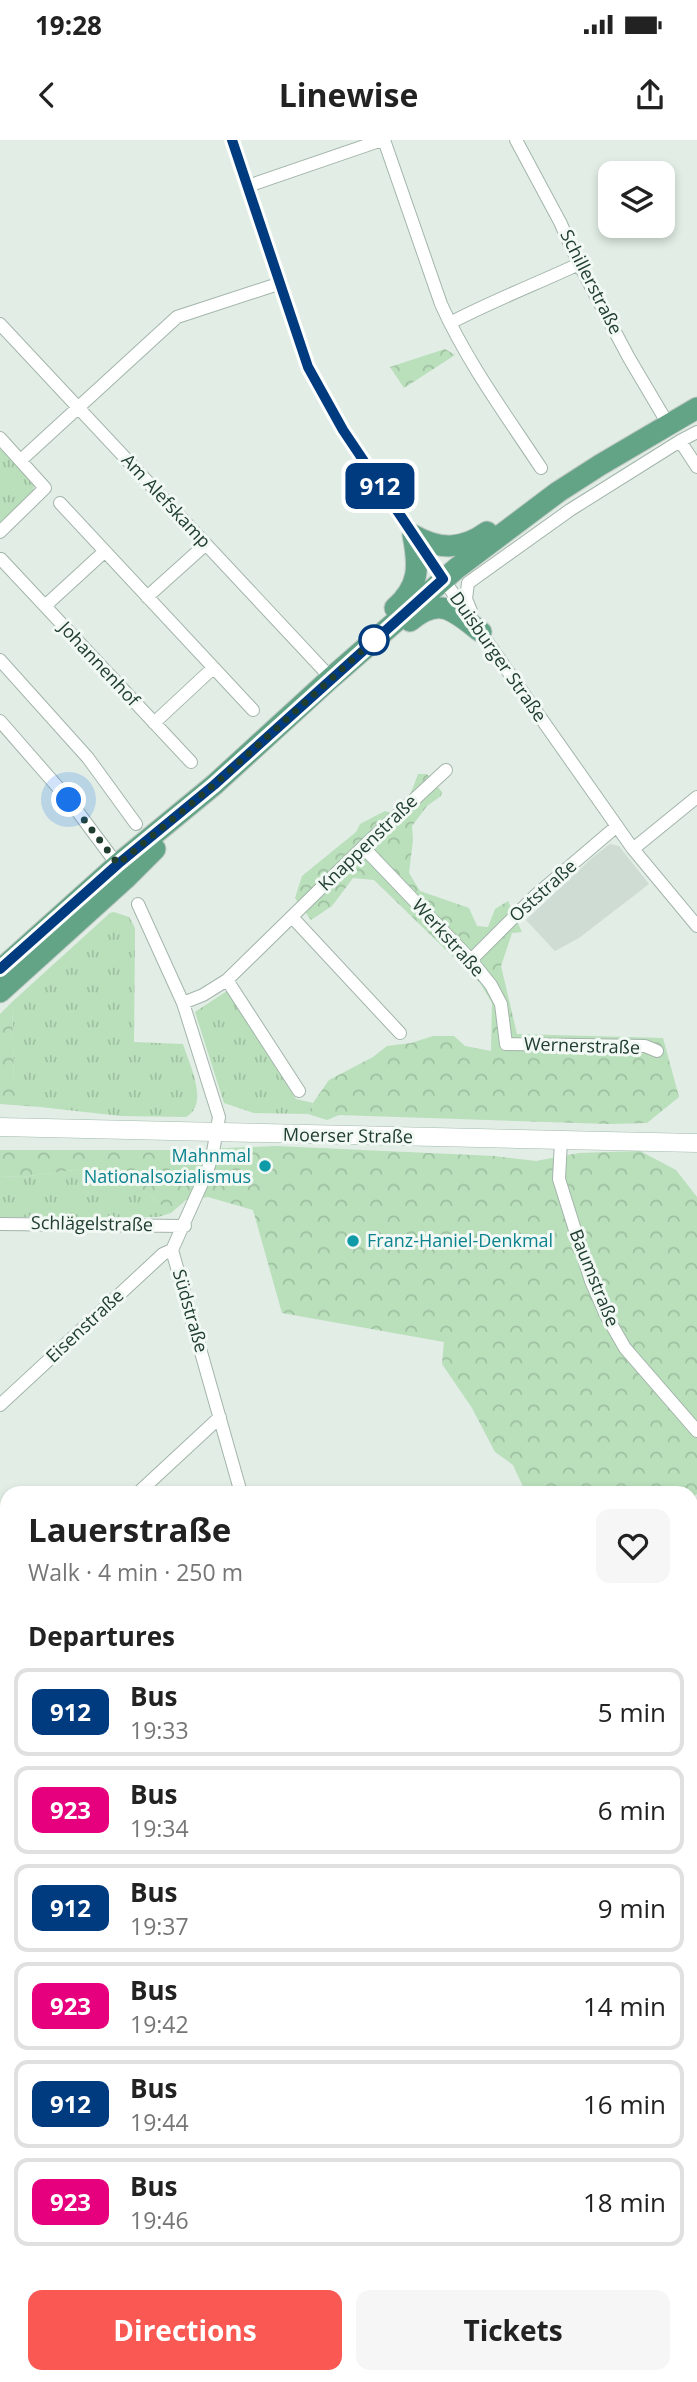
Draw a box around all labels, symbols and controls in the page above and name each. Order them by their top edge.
text: 19:28 [35,7,102,43]
text: Linewise [279,73,418,116]
icon: back [28,76,66,114]
icon: share [631,76,669,114]
map controls [598,161,675,238]
button: layers [598,161,675,238]
street label: Schillerstraße [555,225,629,338]
street label: Am Alefskamp [117,448,217,553]
line badge: 912 [340,463,420,509]
text: 912 [359,469,401,502]
street label: Duisburger Straße [445,587,553,726]
street label: Johannenhof [53,614,146,712]
unlabelled marker [359,625,389,655]
your location [51,782,86,817]
street label: Knappenstraße [313,789,422,896]
street label: Oststraße [504,854,581,927]
street label: Werkstraße [407,893,490,981]
street label: Wernerstraße [524,1031,641,1059]
street label: Moerser Straße [283,1122,413,1148]
place label: Mahnmal Nationalsozialismus [84,1143,251,1188]
marker: Mahnmal Nationalsozialismus [257,1158,273,1174]
street label: Schlägelstraße [31,1210,153,1236]
street label: Baumstraße [565,1225,625,1330]
place label: Franz-Haniel-Denkmal [367,1228,553,1252]
marker: Franz-Haniel-Denkmal [345,1233,361,1249]
street label: Südstraße [168,1266,214,1355]
street label: Eisenstraße [40,1283,128,1367]
text: Lauerstraße [28,1507,231,1552]
button: heart [596,1509,670,1583]
text: Walk · 4 min · 250 m [28,1556,243,1588]
text: Departures [28,1618,175,1654]
text: Bus [130,1678,177,1714]
text: 5 min [598,1694,666,1730]
text: 912 [50,1695,91,1728]
text: 19:33 [130,1714,189,1746]
text: Bus [130,1776,177,1812]
text: 6 min [598,1792,666,1828]
text: 923 [50,1793,91,1826]
text: 19:34 [130,1812,189,1844]
text: Bus [130,1874,177,1910]
text: 9 min [598,1890,666,1926]
text: 912 [50,1891,91,1924]
text: 19:37 [130,1910,189,1942]
text: Bus [130,1972,177,2008]
text: 14 min [583,1988,666,2024]
text: 923 [50,1989,91,2022]
text: 19:42 [130,2008,189,2040]
text: Bus [130,2070,177,2106]
text: 16 min [583,2086,666,2122]
text: 912 [50,2087,91,2120]
text: 19:44 [130,2106,189,2138]
text: Bus [130,2168,177,2204]
text: 18 min [583,2184,666,2220]
text: 923 [50,2185,91,2218]
text: 19:46 [130,2204,189,2236]
button: Directions [28,2290,342,2370]
button: Tickets [356,2290,670,2370]

